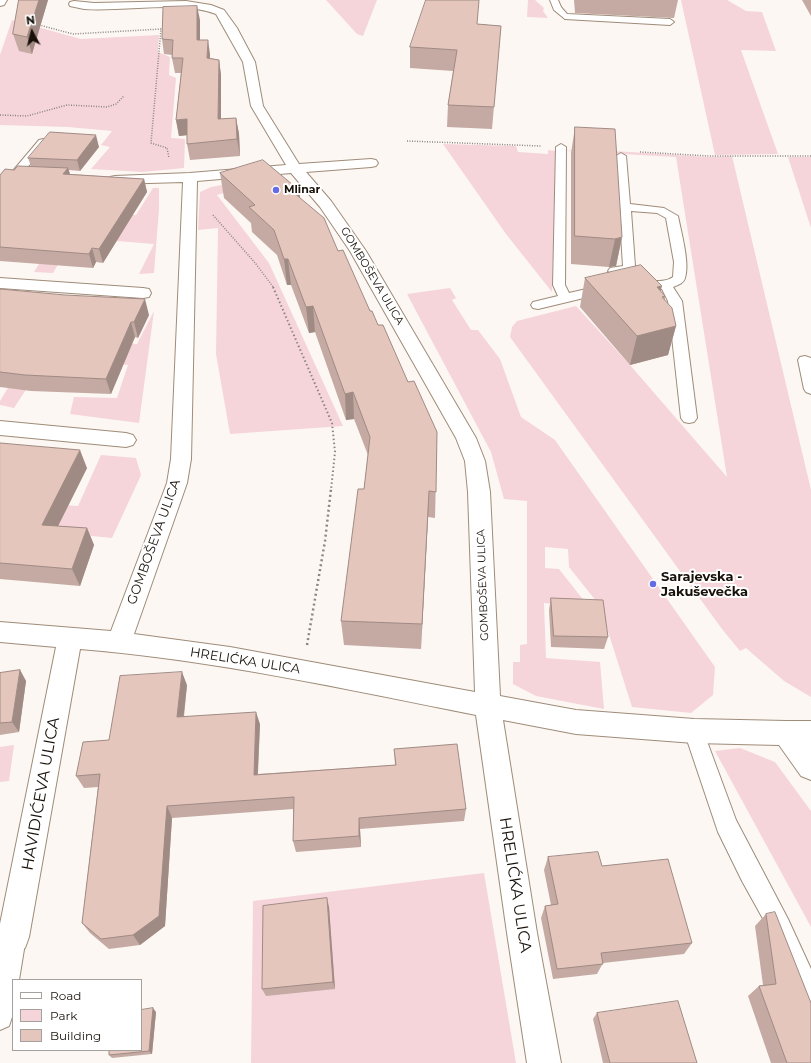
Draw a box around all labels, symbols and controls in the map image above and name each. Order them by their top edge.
north arrow [12,12,52,52]
text: N [25,13,36,28]
place label: Mlinar [284,183,320,197]
marker: Mlinar [271,185,281,195]
street label: GOMBOŠEVA ULICA [338,225,406,327]
street label: GOMBOŠEVA ULICA [124,477,184,607]
street label: GOMBOŠEVA ULICA [474,529,492,641]
place label: Sarajevska - Jakuševečka [661,569,748,600]
marker: Sarajevska - Jakuševečka [648,579,658,589]
street label: HRELIĆKA ULICA [189,645,301,677]
street label: HAVIDIĆEVA ULICA [18,716,64,872]
street label: HRELIĆKA ULICA [495,816,535,954]
legend [12,979,142,1051]
text: Road [50,988,81,1003]
text: Park [50,1008,77,1023]
text: Building [50,1028,101,1043]

